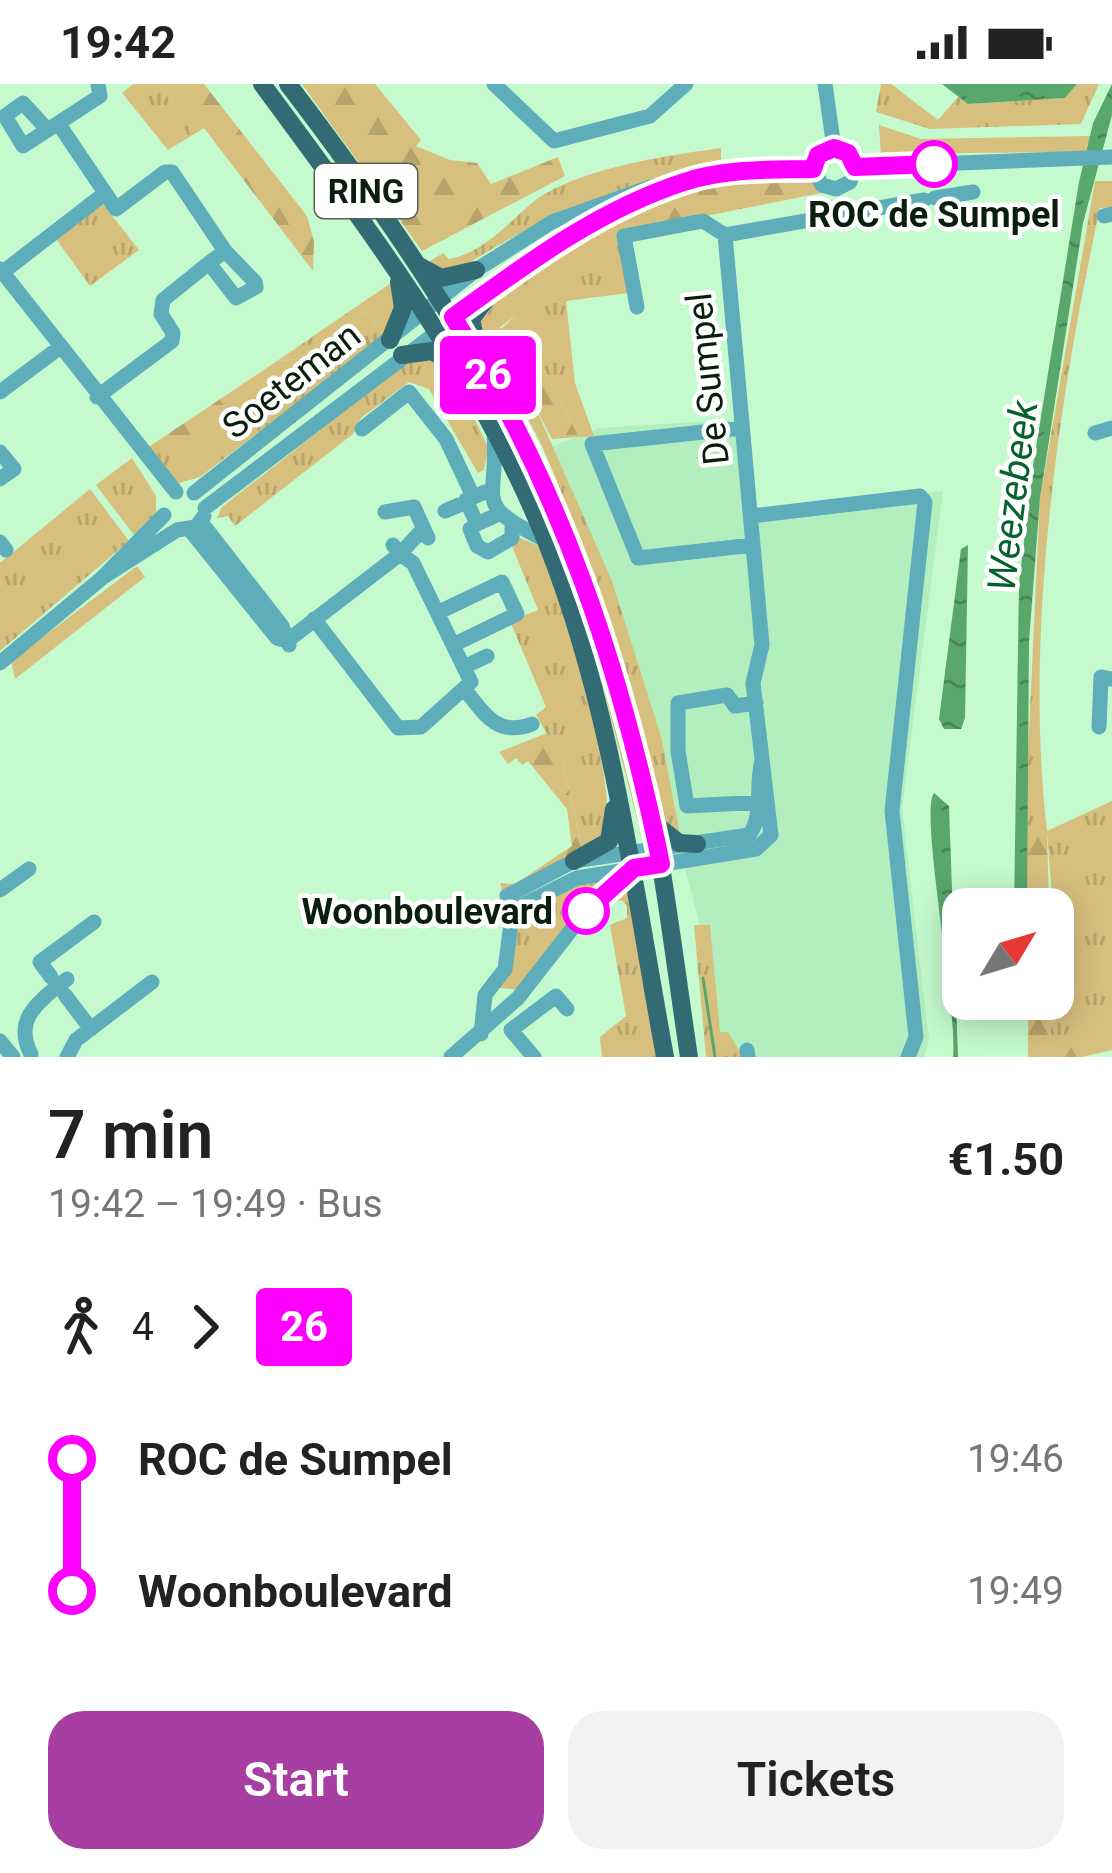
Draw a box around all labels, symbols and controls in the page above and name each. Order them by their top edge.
text: 19:42 [60,16,176,69]
marker: ROC de Sumpel [912,142,956,186]
road number: RING [315,164,417,218]
place label: ROC de Sumpel [808,194,1060,236]
street label: De Sumpel [678,291,738,467]
street label: Soeteman [215,314,369,447]
line badge: 26 [434,336,542,414]
text: 26 [464,350,512,399]
water label: Weezebeek [978,396,1048,594]
north arrow [942,888,1074,1020]
map controls [942,888,1074,1020]
marker: Woonboulevard [564,889,608,933]
place label: Woonboulevard [301,891,553,933]
text: 7 min [48,1097,213,1174]
text: €1.50 [948,1133,1064,1186]
text: 19:42 – 19:49 · Bus [48,1181,383,1227]
icon: walk [48,1294,114,1360]
icon: forward [172,1294,238,1360]
text: 26 [280,1302,328,1351]
text: 4 [132,1304,154,1350]
text: ROC de Sumpel [138,1433,453,1486]
text: 19:46 [967,1436,1064,1482]
text: Woonboulevard [138,1565,453,1618]
text: 19:49 [967,1568,1064,1614]
button: Start [48,1711,544,1849]
button: Tickets [568,1711,1064,1849]

